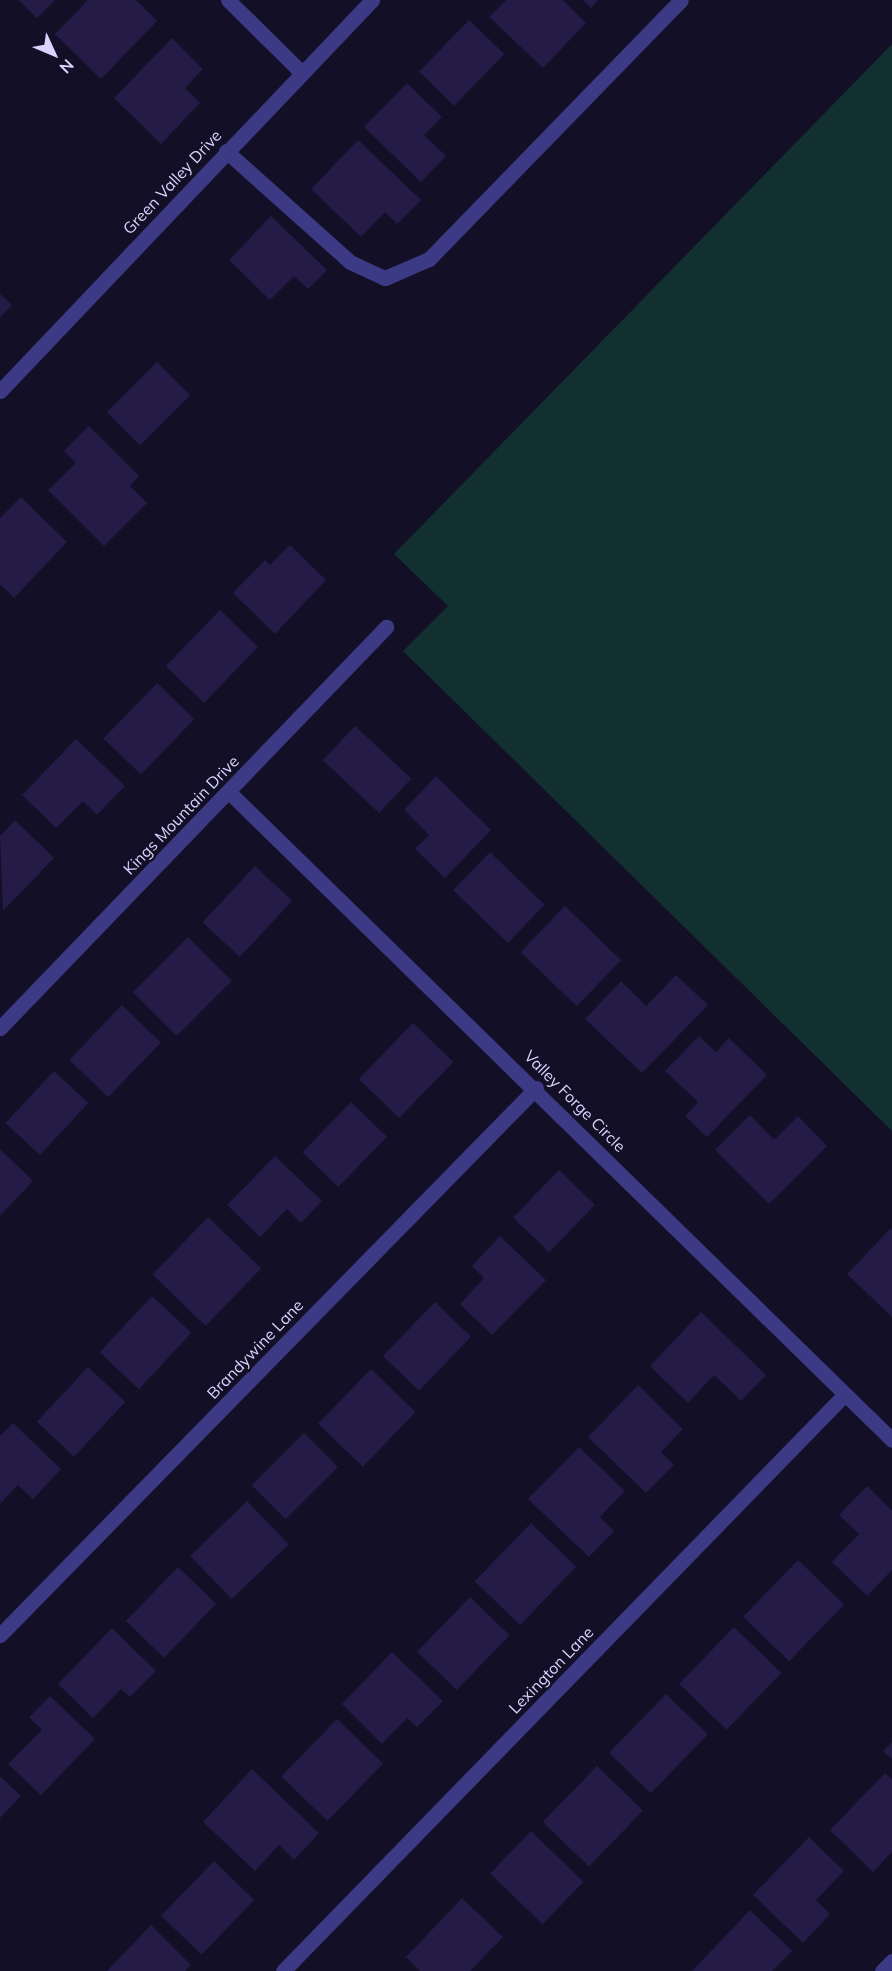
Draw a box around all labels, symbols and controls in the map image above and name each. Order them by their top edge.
north arrow [24,24,84,84]
text: N [56,55,78,78]
street label: Green Valley Drive [119,126,225,238]
street label: Kings Mountain Drive [119,752,243,878]
street label: Valley Forge Circle [520,1046,630,1156]
street label: Brandywine Lane [203,1295,307,1403]
street label: Lexington Lane [505,1623,597,1717]

